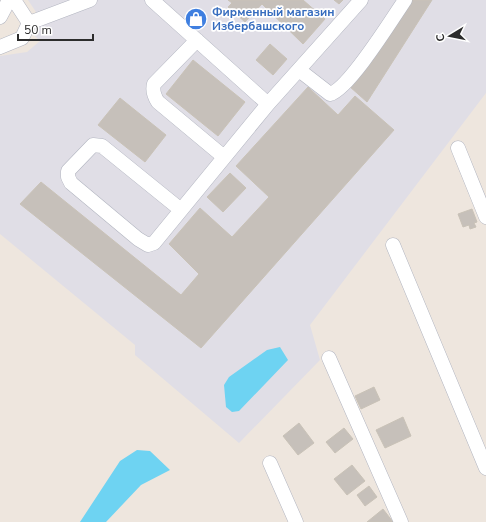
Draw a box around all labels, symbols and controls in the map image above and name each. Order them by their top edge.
place label: Фирменный магазин Избербашского [212,4,334,34]
shop icon: Фирменный магазин Избербашского [183,6,209,32]
scale bar [18,16,93,42]
north arrow [430,16,470,56]
text: 50 m [24,22,52,38]
text: С [433,32,449,43]

